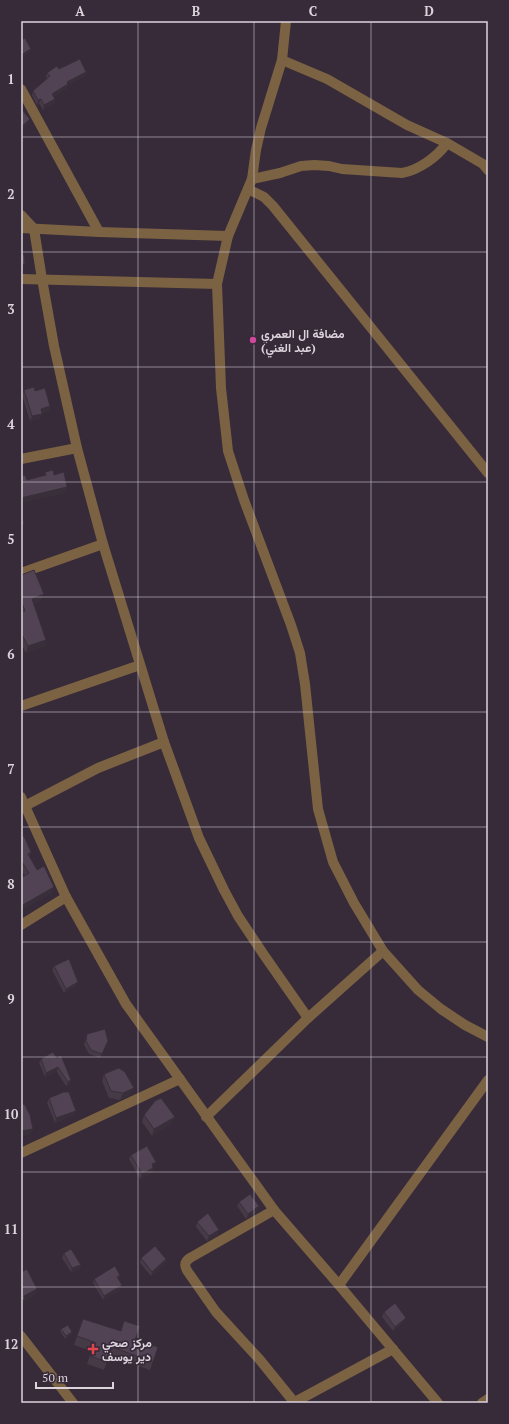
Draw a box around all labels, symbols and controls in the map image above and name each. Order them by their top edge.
text: A [75,2,85,20]
text: B [192,2,200,20]
text: C [309,2,317,20]
text: D [424,2,434,20]
text: 1 [7,70,15,88]
text: 2 [7,185,15,203]
text: 3 [7,300,15,318]
place label: مضافة ال العمري (عبد الغني) [261,326,345,358]
marker: مضافة ال العمري (عبد الغني) [248,335,258,345]
text: 4 [7,415,15,433]
text: 5 [7,530,15,548]
text: 6 [7,645,15,663]
text: 7 [7,760,15,778]
text: 8 [7,875,15,893]
text: 9 [7,990,15,1008]
text: 10 [4,1105,19,1123]
text: 11 [4,1220,18,1238]
text: 12 [4,1335,18,1353]
place label: مركز صحي دير يوسف [102,1335,152,1365]
marker: مركز صحي دير يوسف [87,1343,99,1355]
scale bar [36,1364,113,1390]
text: 50 m [42,1370,69,1385]

